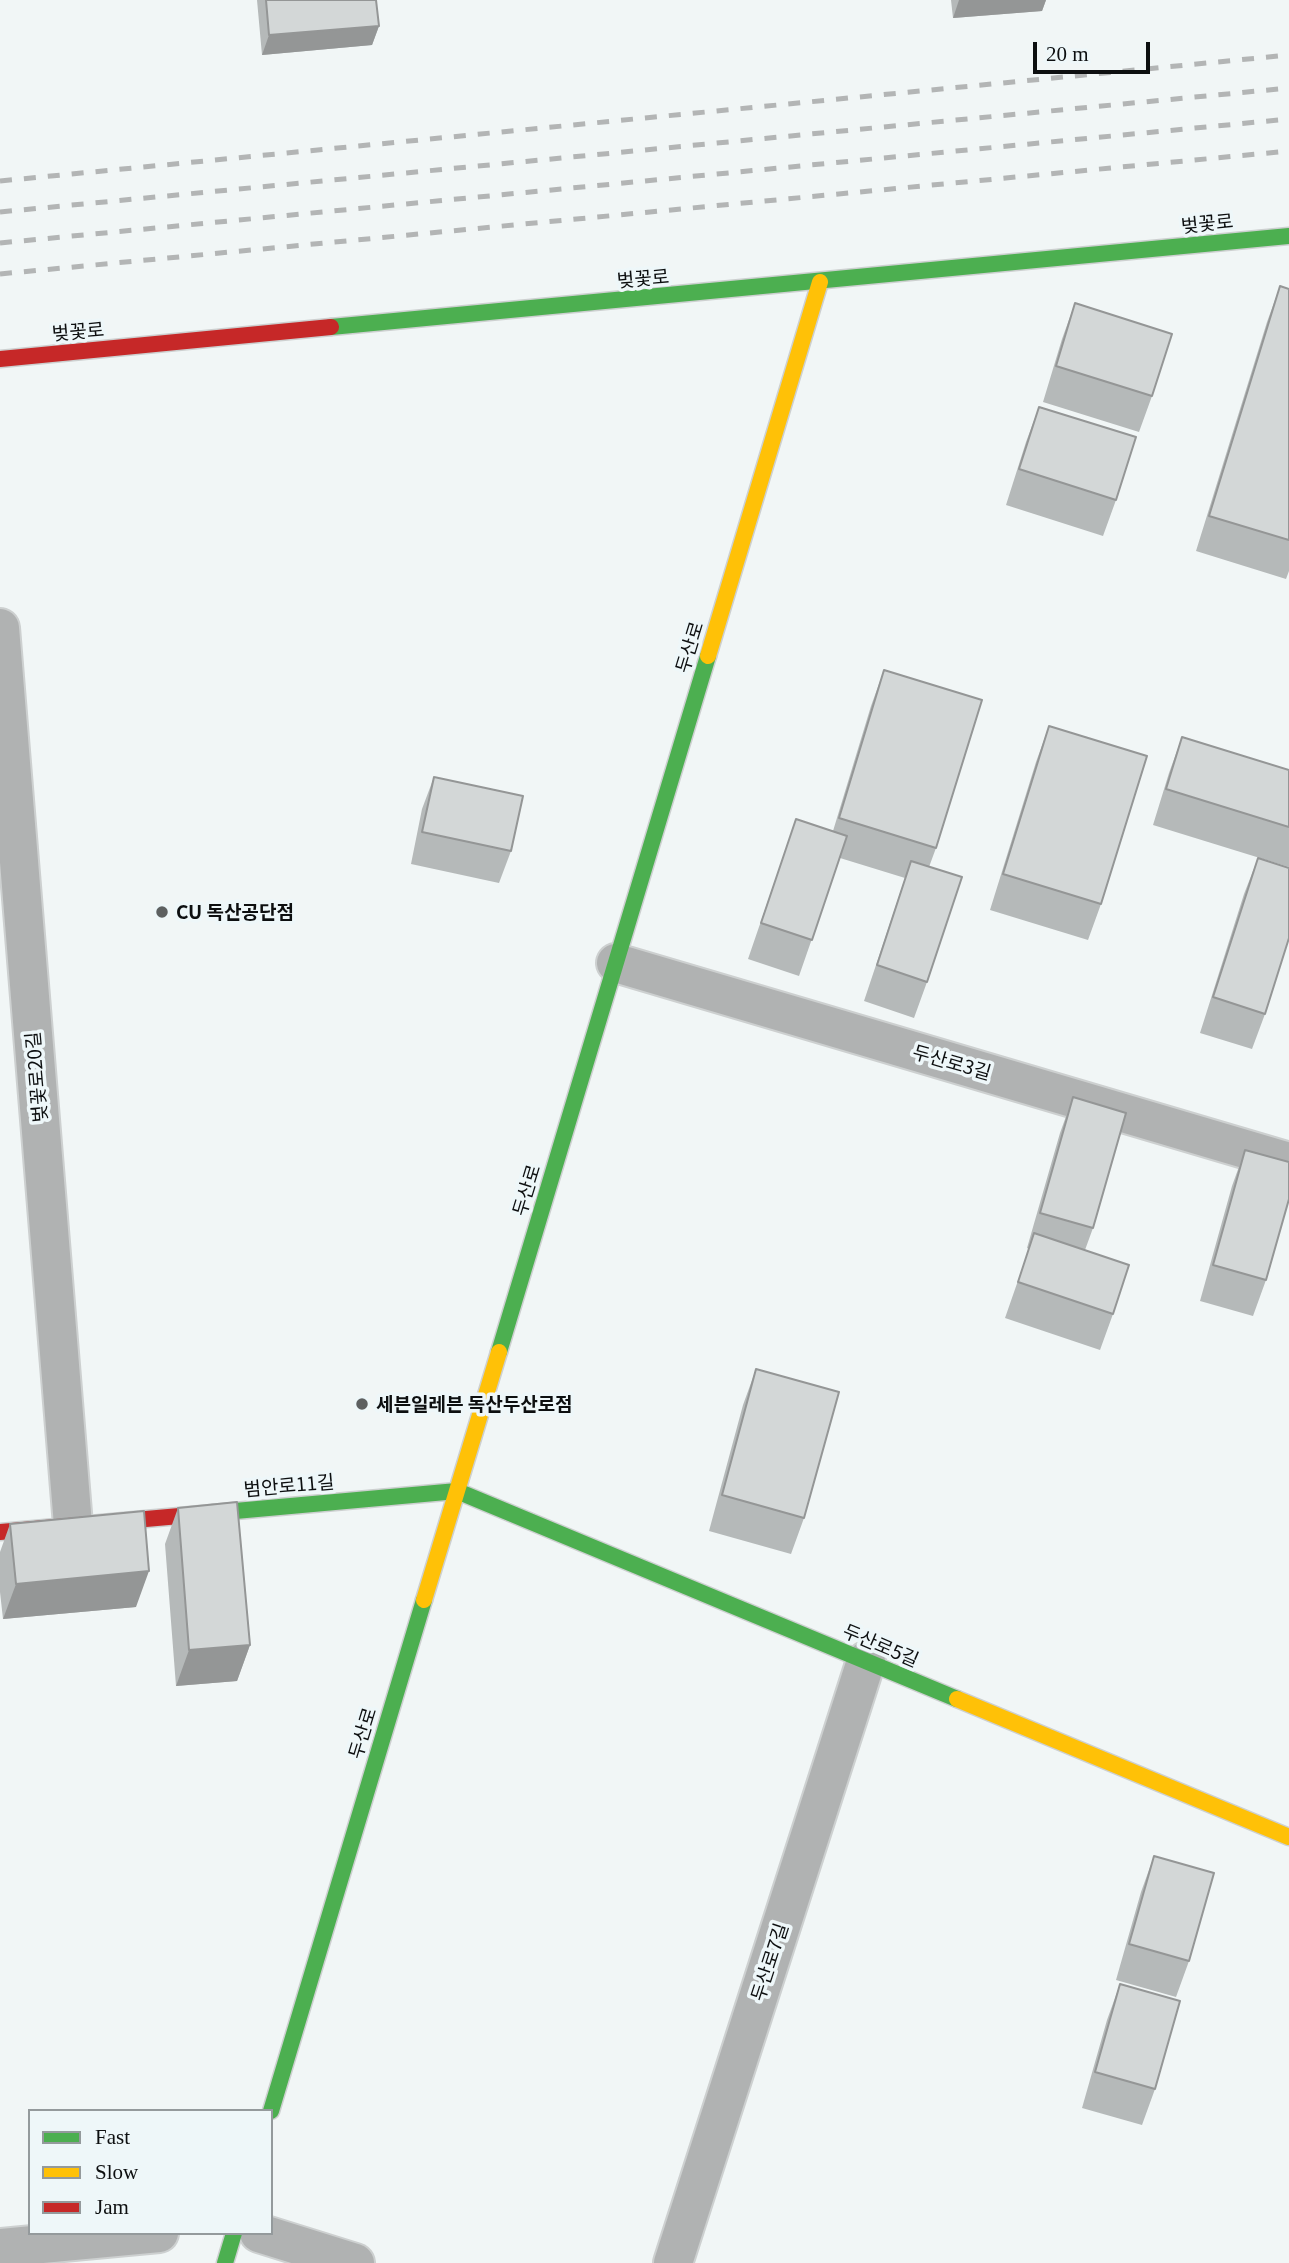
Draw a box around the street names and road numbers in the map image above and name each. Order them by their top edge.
street label: 벚꽃로 [1180,209,1234,237]
street label: 벚꽃로 [616,264,670,292]
street label: 벚꽃로 [51,317,105,345]
street label: 두산로 [670,619,708,675]
street label: 벚꽃로20길 [21,1031,51,1123]
street label: 두산로3길 [910,1040,994,1084]
street label: 두산로 [507,1162,545,1218]
street label: 범안로11길 [243,1470,335,1500]
street label: 두산로5길 [840,1619,922,1671]
street label: 두산로 [343,1705,381,1761]
street label: 두산로7길 [746,1920,792,2004]

